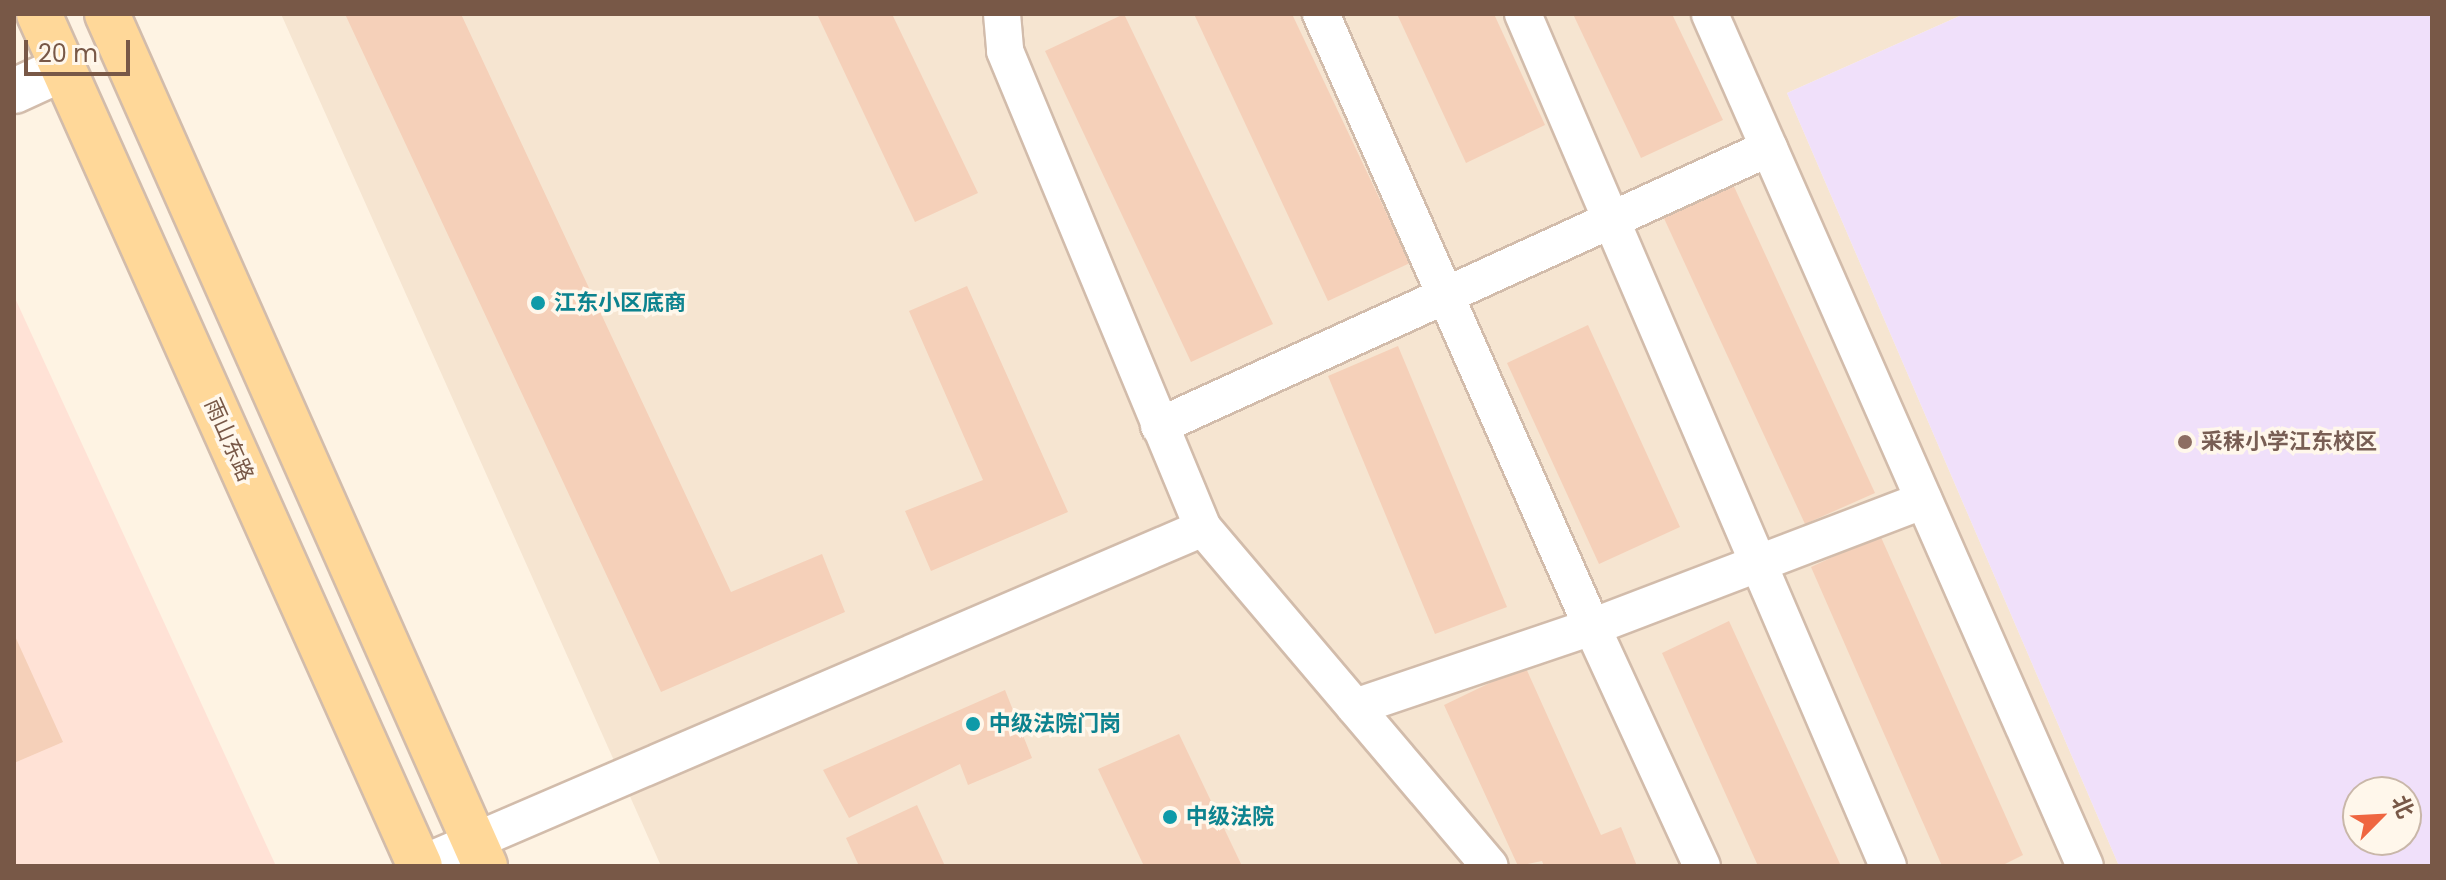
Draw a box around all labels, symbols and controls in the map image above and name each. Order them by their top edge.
scale bar [28,24,134,74]
text: 20 m [38,37,98,70]
place label: 江东小区底商 [554,290,686,316]
marker: 江东小区底商 [529,294,547,312]
street label: 雨山东路 [199,394,259,486]
place label: 采秣小学江东校区 [2201,429,2377,455]
marker: 采秣小学江东校区 [2176,433,2194,451]
place label: 中级法院门岗 [989,711,1121,737]
marker: 中级法院门岗 [964,715,982,733]
north arrow [2342,776,2422,856]
text: 北 [2384,790,2421,823]
place label: 中级法院 [1186,804,1274,830]
marker: 中级法院 [1161,808,1179,826]

